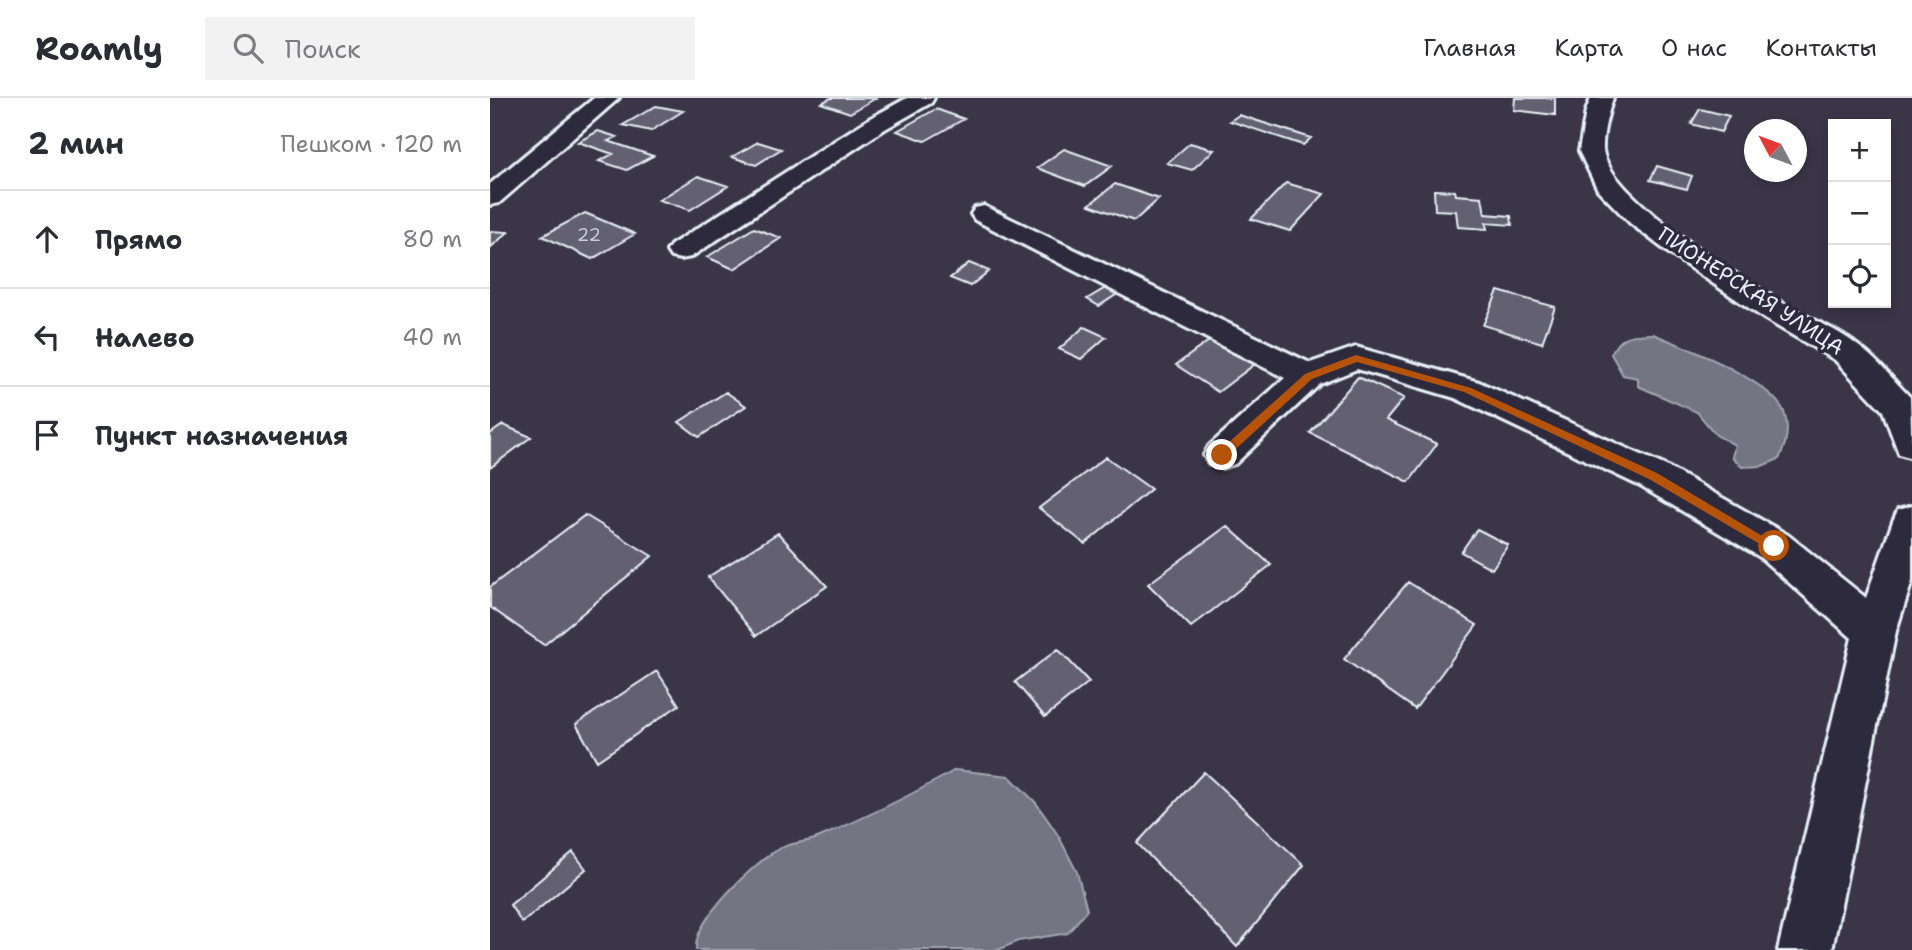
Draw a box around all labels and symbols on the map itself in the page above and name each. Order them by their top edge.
north arrow [1744,119,1807,182]
street label: ПИОНЕРСКАЯ УЛИЦА [1653,220,1849,362]
house number: 22 [577,223,601,247]
route end [1206,439,1237,470]
route start [1758,530,1789,561]

